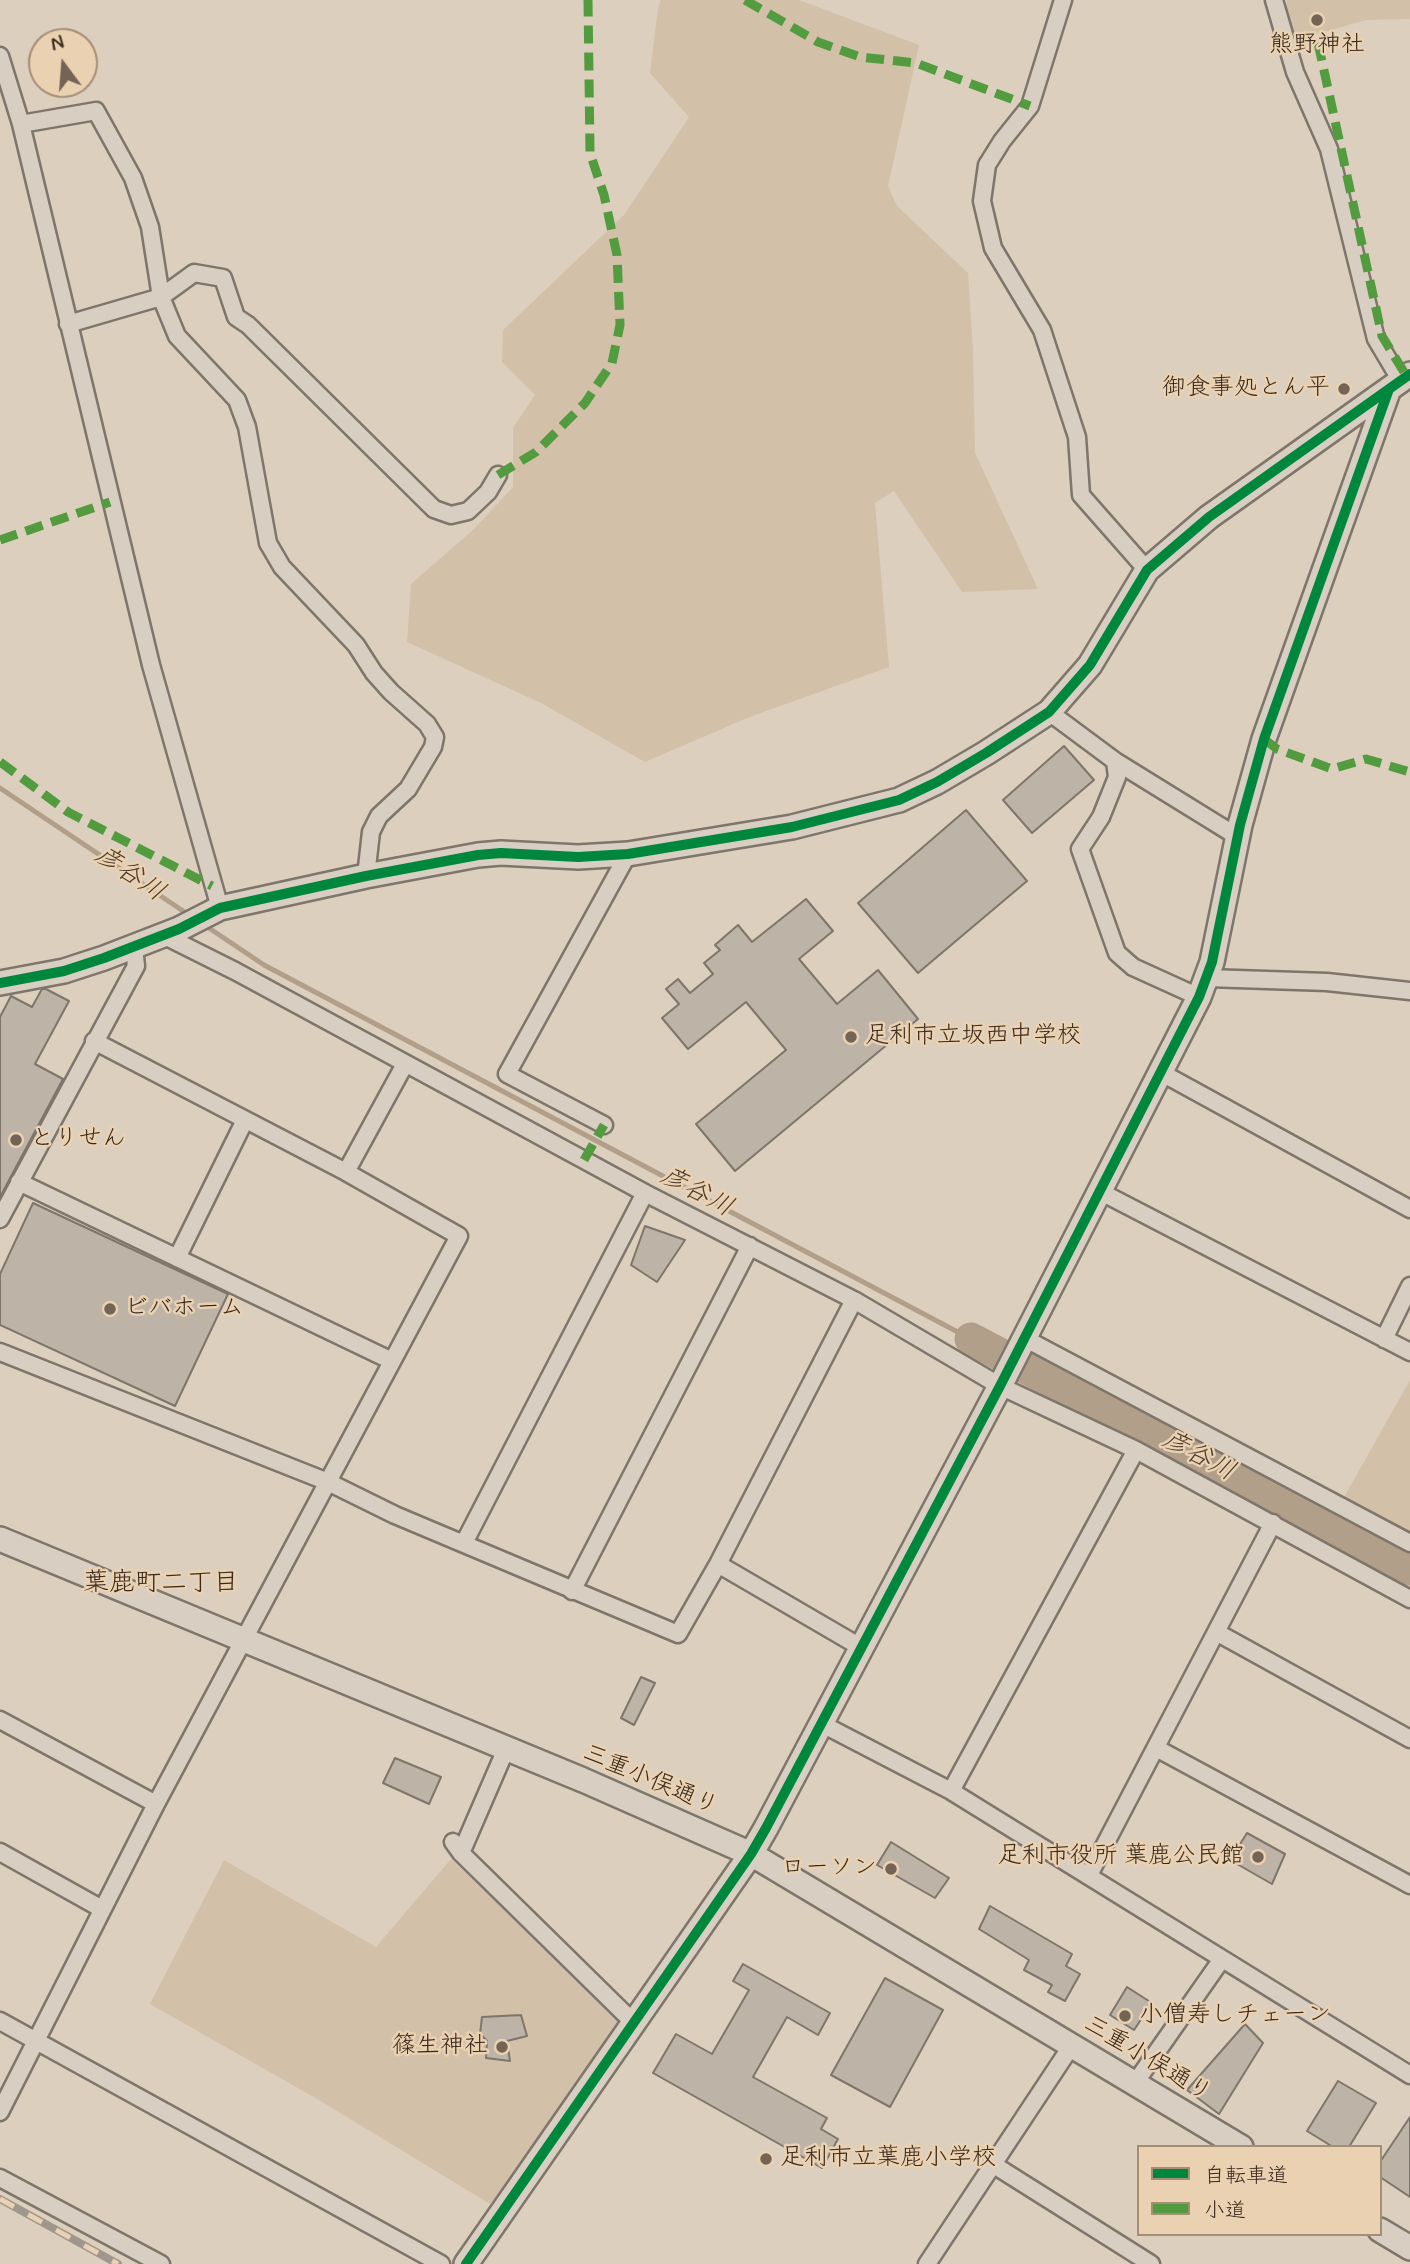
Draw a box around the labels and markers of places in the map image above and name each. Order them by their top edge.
marker: 熊野神社 [1309,12,1325,28]
place label: 熊野神社 [1269,32,1365,60]
place label: 御食事処とん平 [1162,375,1330,403]
marker: 御食事処とん平 [1336,381,1352,397]
place label: 足利市立坂西中学校 [865,1023,1081,1051]
marker: 足利市立坂西中学校 [843,1029,859,1045]
place label: とりせん [30,1126,126,1154]
marker: とりせん [8,1132,24,1148]
place label: ビバホーム [124,1295,244,1323]
marker: ビバホーム [102,1301,118,1317]
place label: 足利市役所 葉鹿公民館 [998,1843,1244,1871]
marker: 足利市役所 葉鹿公民館 [1250,1849,1266,1865]
place label: ローソン [781,1855,877,1883]
marker: ローソン [883,1861,899,1877]
place label: 小僧寿しチェーン [1139,2002,1331,2030]
marker: 小僧寿しチェーン [1117,2008,1133,2024]
place label: 篠生神社 [392,2033,488,2061]
marker: 篠生神社 [494,2039,510,2055]
place label: 足利市立葉鹿小学校 [780,2145,996,2173]
marker: 足利市立葉鹿小学校 [758,2151,774,2167]

